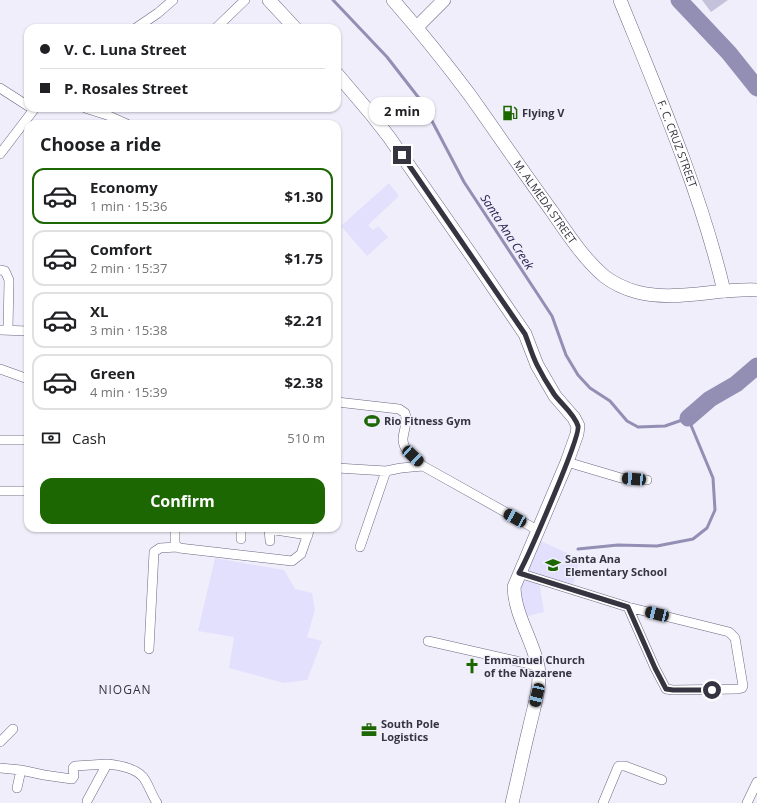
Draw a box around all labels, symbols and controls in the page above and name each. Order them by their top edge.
text: V. C. Luna Street [64,39,187,59]
text: P. Rosales Street [64,78,188,98]
callout: 2 min [369,97,435,125]
street label: F. C. CRUZ STREET [655,98,701,190]
text: 2 min [384,102,420,120]
fuel station icon: Flying V [501,104,519,122]
place label: Flying V [522,105,565,120]
text: Choose a ride [40,132,161,156]
route end [393,146,411,164]
street label: M. ALMEDA STREET [511,157,580,247]
text: Economy [90,177,158,197]
icon: car [42,178,78,214]
text: $1.30 [284,186,323,206]
water label: Santa Ana Creek [477,191,539,274]
text: 1 min · 15:36 [90,197,167,215]
text: Comfort [90,239,152,259]
icon: car [42,240,78,276]
text: $1.75 [284,248,323,268]
text: 2 min · 15:37 [90,259,167,277]
text: XL [90,301,108,321]
icon: car [42,302,78,338]
text: $2.21 [284,310,323,330]
text: 3 min · 15:38 [90,321,167,339]
text: Green [90,363,135,383]
icon: car [42,364,78,400]
text: $2.38 [284,372,323,392]
text: 4 min · 15:39 [90,383,167,401]
sports icon: Rio Fitness Gym [363,412,381,430]
place label: Rio Fitness Gym [384,413,471,428]
icon: cash [40,427,62,449]
text: Cash [72,428,106,448]
text: 510 m [287,429,325,447]
car [400,443,426,469]
car [622,472,646,486]
button: Confirm [40,478,325,524]
car [502,507,528,529]
place label: Santa Ana Elementary School [565,551,667,579]
school or university icon: Santa Ana Elementary School [544,556,562,574]
car [644,605,670,623]
place label: Emmanuel Church of the Nazarene [484,652,585,680]
church icon: Emmanuel Church of the Nazarene [463,657,481,675]
district label: NIOGAN [98,681,152,698]
route start [703,681,721,699]
car [528,682,546,708]
place label: South Pole Logistics [381,716,440,744]
office icon: South Pole Logistics [360,721,378,739]

